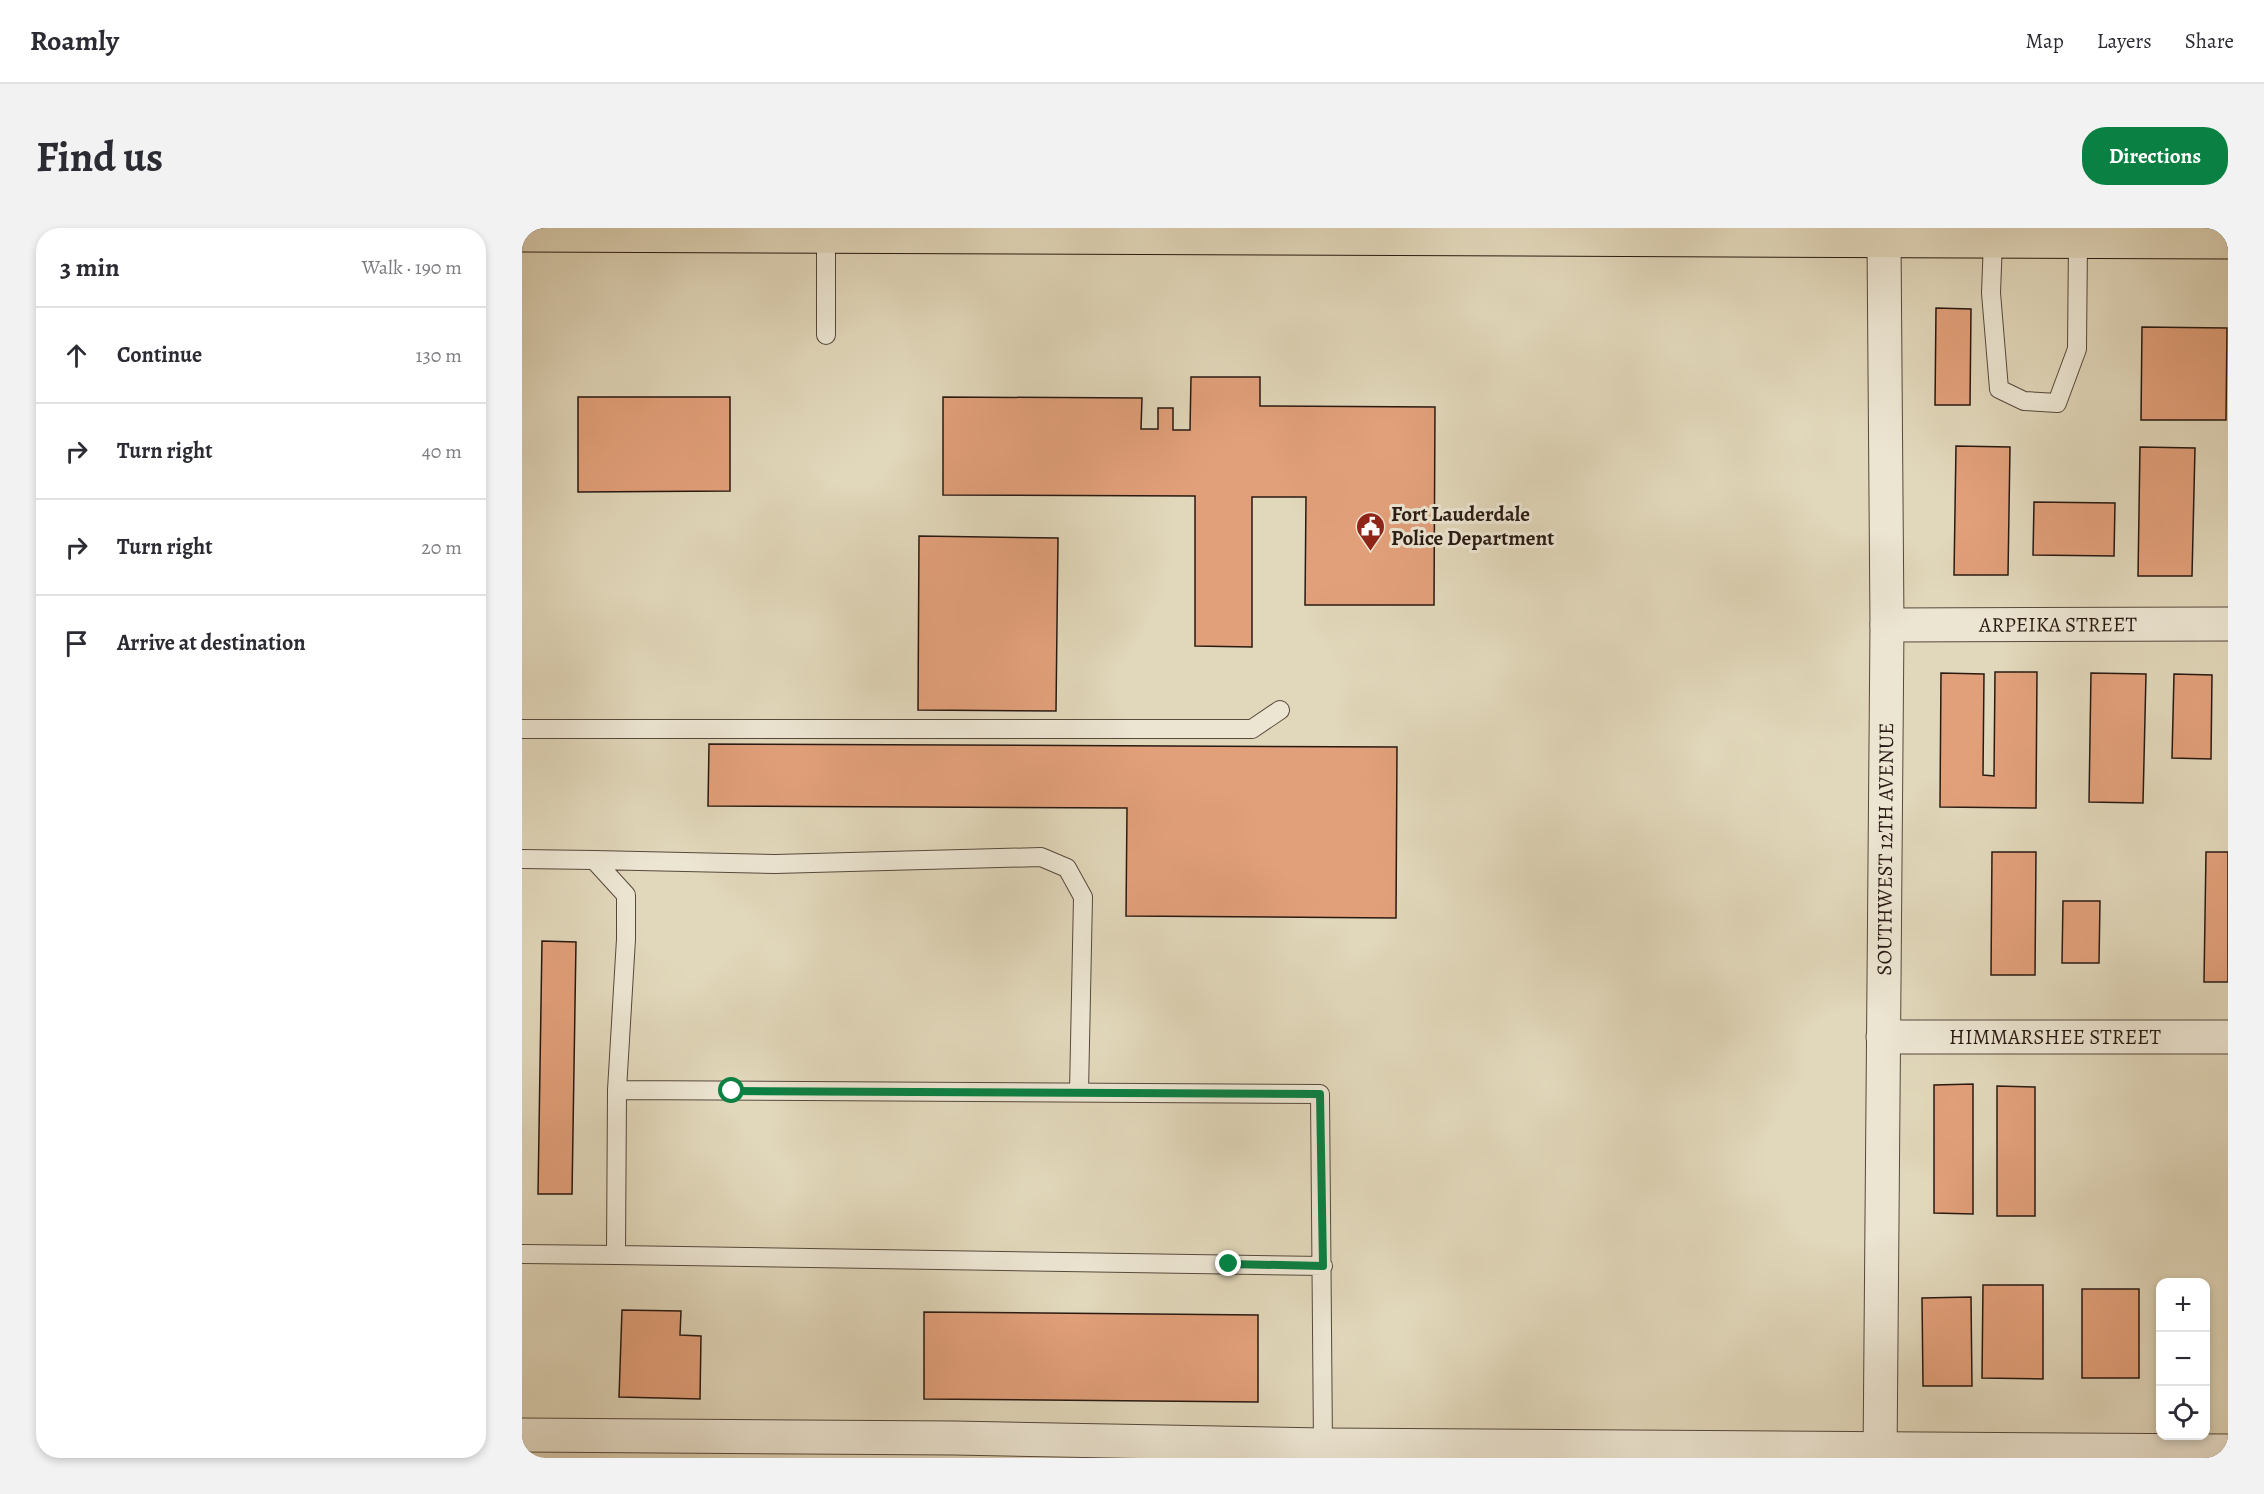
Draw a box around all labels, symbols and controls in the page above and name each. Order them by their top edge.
text: Roamly [30,22,119,60]
text: Map [2025,27,2064,55]
text: Layers [2097,27,2152,55]
text: Share [2185,27,2234,55]
button: Directions [2082,127,2228,185]
text: Find us [36,128,163,185]
text: 3 min [60,250,120,285]
text: Walk · 190 m [362,254,462,281]
icon: ahead [60,339,93,372]
text: Continue [117,340,202,370]
text: 130 m [416,342,462,369]
icon: right [60,435,93,468]
text: Turn right [117,436,213,466]
text: 40 m [422,438,462,465]
place label: Fort Lauderdale Police Department [1391,500,1554,552]
public building icon: Fort Lauderdale Police Department [1354,510,1386,552]
icon: right [60,531,93,564]
text: Turn right [117,532,213,562]
text: 20 m [421,534,462,561]
street label: ARPEIKA STREET [1978,610,2137,639]
icon: arrive [60,627,93,660]
text: Arrive at destination [117,628,306,658]
street label: SOUTHWEST 12TH AVENUE [1870,722,1900,976]
street label: HIMMARSHEE STREET [1949,1023,2161,1051]
route start [718,1077,744,1103]
route end [1215,1250,1241,1276]
map controls [2156,1278,2210,1440]
button: + [2156,1278,2210,1332]
button: − [2156,1332,2210,1386]
button: locate [2156,1386,2210,1440]

